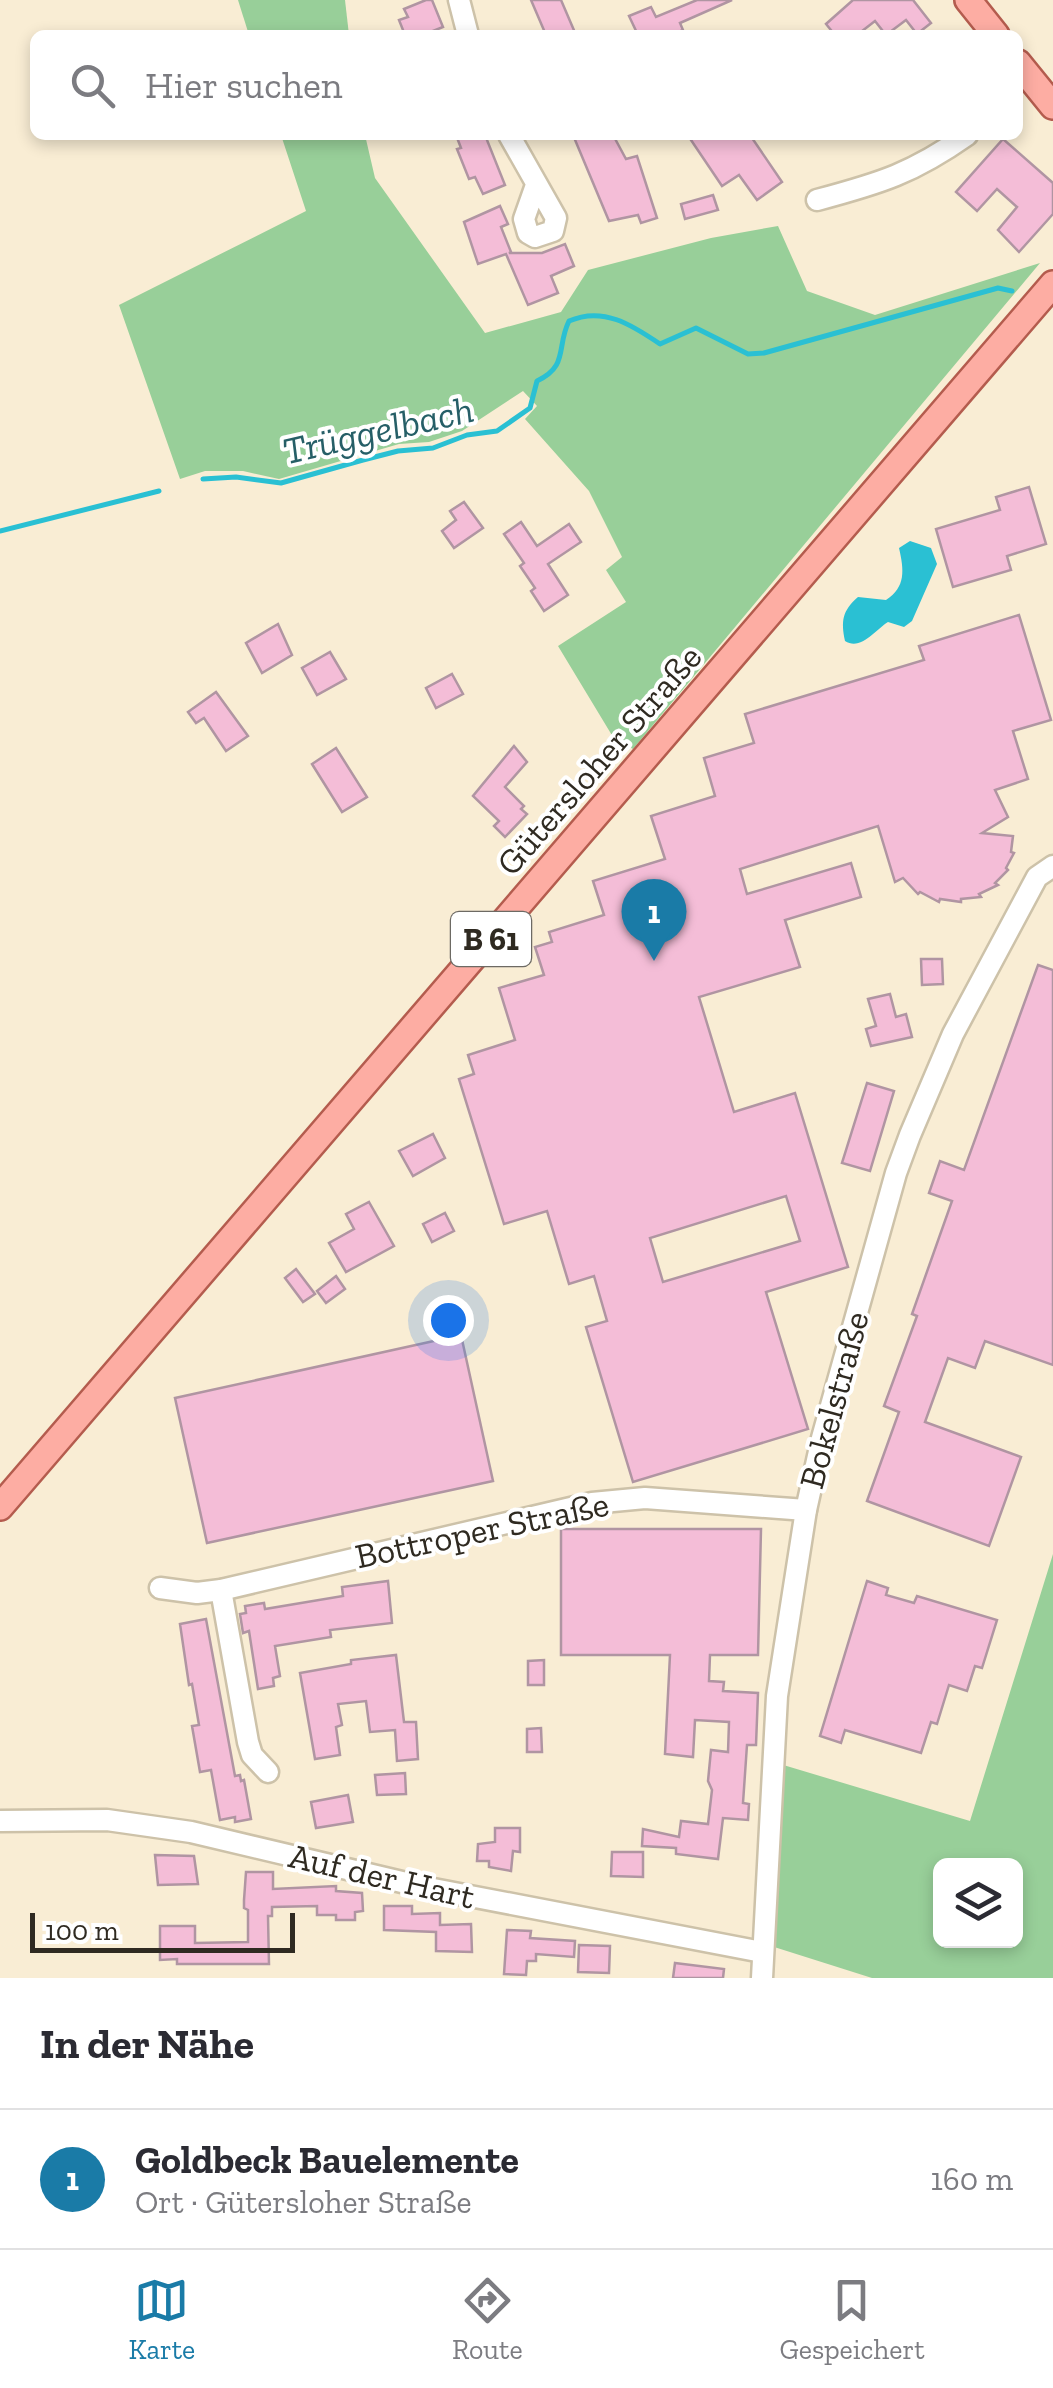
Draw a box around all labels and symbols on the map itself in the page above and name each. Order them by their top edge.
water label: Trüggelbach [278,386,478,474]
street label: Gütersloher Straße [488,636,710,884]
pin: 1 [622,878,686,961]
road number: B 61 [451,912,531,966]
your location [423,1295,474,1346]
street label: Bokelstraße [790,1307,878,1493]
street label: Bottroper Straße [351,1483,613,1577]
street label: Auf der Hart [285,1834,479,1918]
scale bar [30,1908,295,1952]

